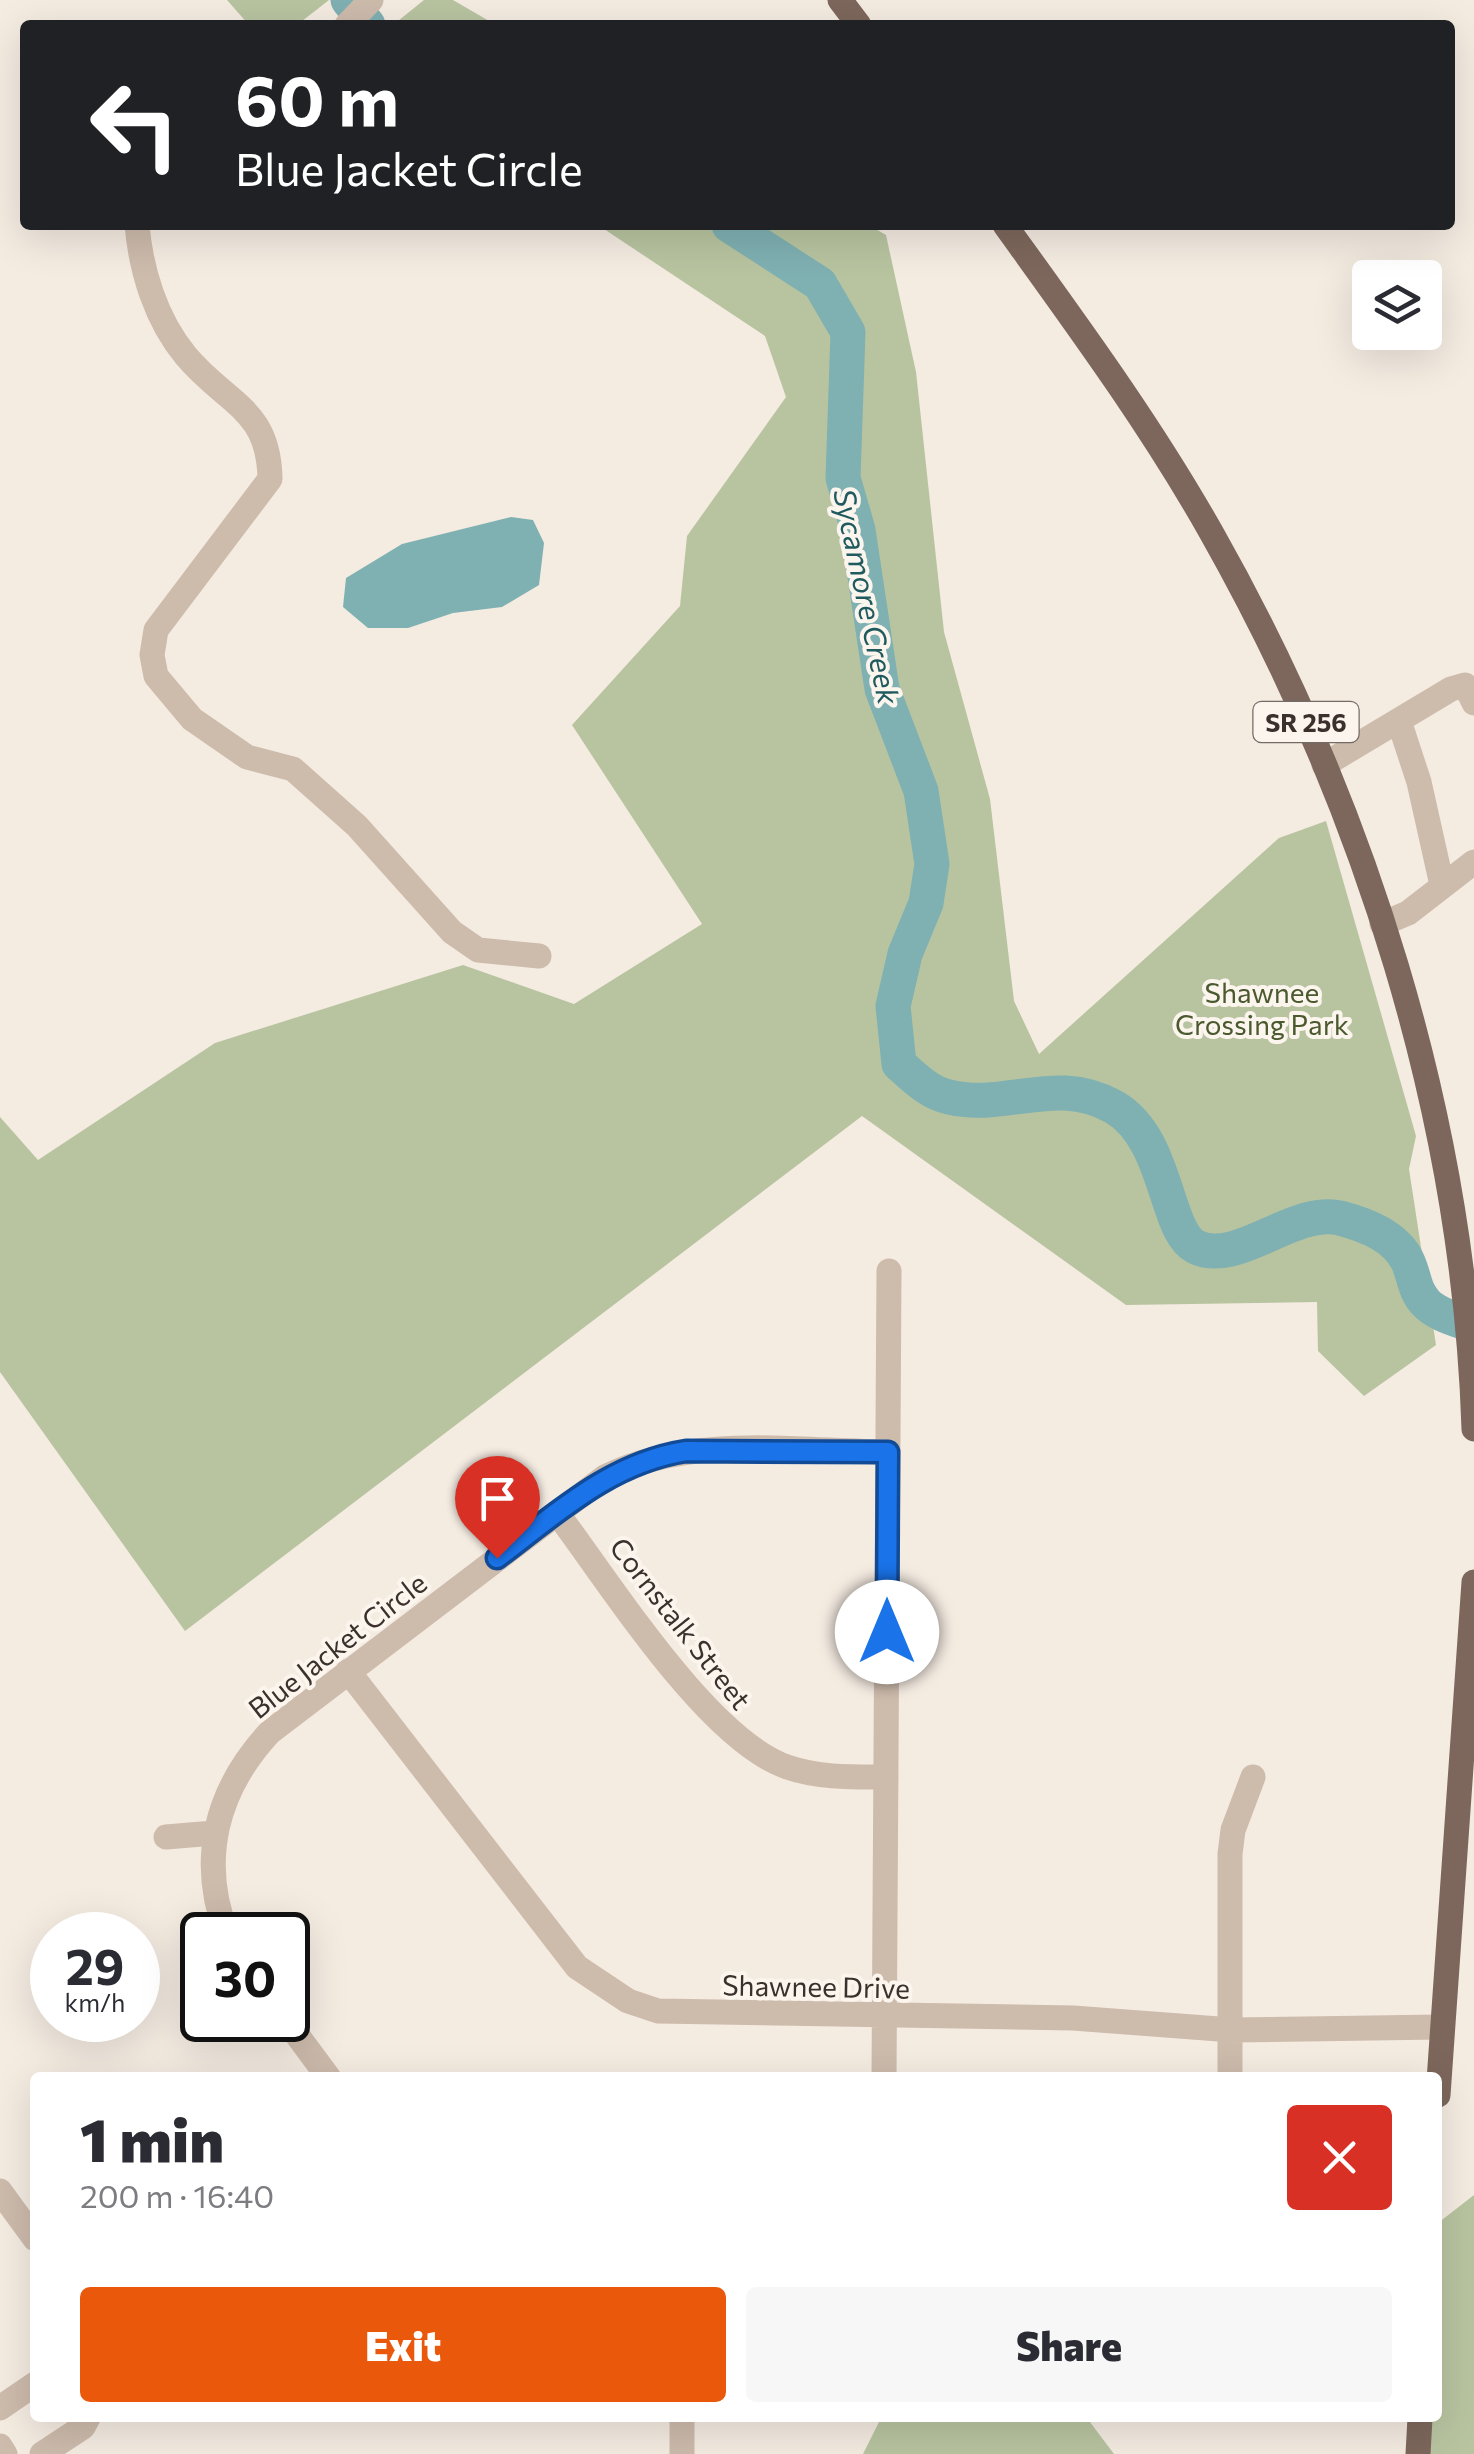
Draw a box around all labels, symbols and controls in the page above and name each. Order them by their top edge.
text: 60 m [235,55,399,140]
icon: left [70,60,200,190]
text: Blue Jacket Circle [235,140,583,195]
map controls [1352,260,1442,350]
button: layers [1352,260,1442,350]
water label: Sycamore Creek [827,485,909,708]
road number: SR 256 [1254,702,1358,742]
park label: Shawnee Crossing Park [1175,975,1349,1041]
pin [455,1456,540,1559]
icon: arrive [470,1471,525,1526]
street label: Cornstalk Street [603,1530,759,1716]
street label: Blue Jacket Circle [241,1565,433,1725]
position arrow [835,1580,939,1684]
speed limit sign: 30 [180,1912,310,2042]
text: 29 [65,1934,124,1995]
street label: Shawnee Drive [722,1967,910,2005]
text: km/h [65,1987,125,2017]
text: 1 min [80,2101,224,2174]
button: close [1287,2105,1392,2210]
text: 200 m · 16:40 [80,2175,274,2215]
button: Exit [80,2287,726,2402]
button: Share [746,2287,1392,2402]

